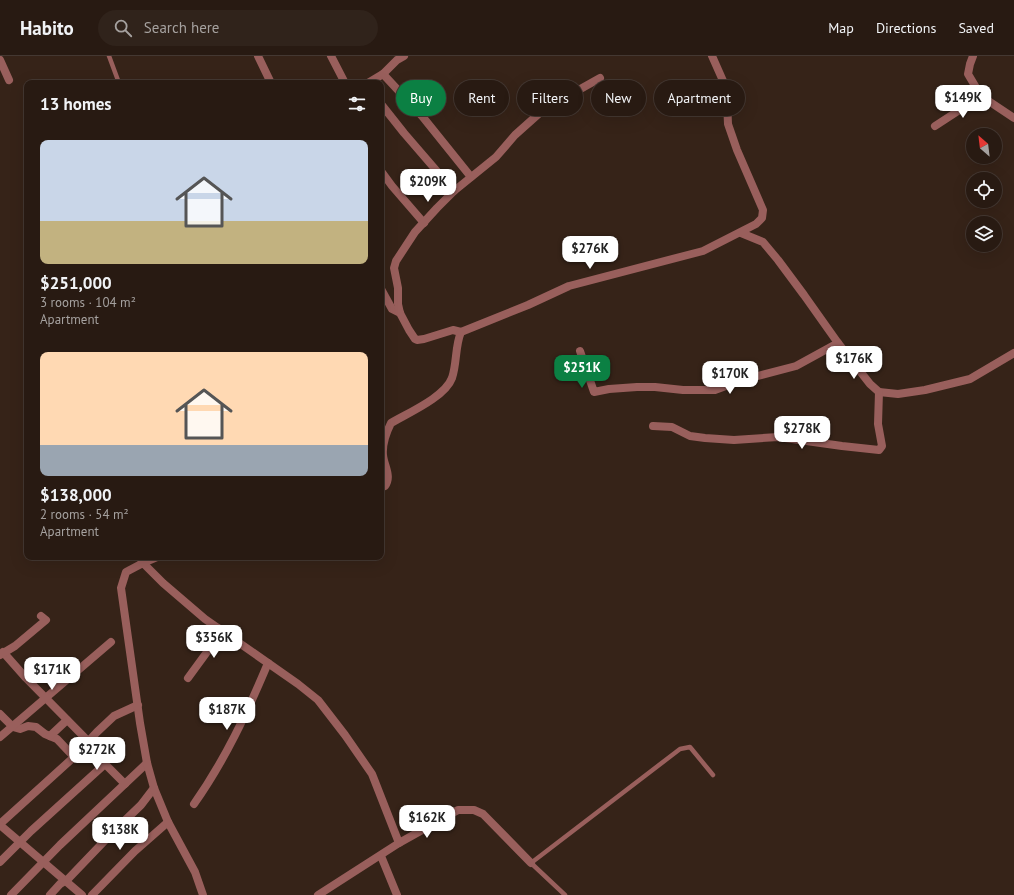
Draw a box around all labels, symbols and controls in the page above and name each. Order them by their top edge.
search box [98,10,378,46]
text: Habito [20,16,74,40]
icon: search [112,17,134,39]
text: Search here [144,18,219,37]
text: Map [828,19,854,37]
text: Directions [876,19,936,37]
text: Saved [958,19,994,37]
chip: Buy [396,80,446,116]
chip: Rent [454,80,509,116]
chip: Filters [517,80,583,116]
chip: New [591,80,646,116]
chip: Apartment [654,80,745,116]
pin: $149K [935,85,991,119]
text: $149K [944,89,982,106]
text: 13 homes [40,93,111,115]
icon: filters [346,93,368,115]
north arrow [966,128,1002,164]
map controls [966,128,1002,252]
icon: home [168,166,240,238]
pin: $209K [400,169,456,203]
button: locate [966,172,1002,208]
text: $209K [409,173,447,190]
button: layers [966,216,1002,252]
pin: $276K [562,236,618,270]
text: $276K [571,240,609,257]
text: $251,000 [40,272,112,294]
text: 3 rooms · 104 m² [40,294,136,311]
text: Apartment [40,311,99,328]
pin: $176K [826,346,882,380]
text: $176K [835,350,873,367]
pin: $251K [554,355,610,389]
text: $251K [563,359,601,376]
pin: $170K [702,361,758,395]
text: $170K [711,365,749,382]
icon: home [168,378,240,450]
pin: $278K [774,416,830,450]
text: $278K [783,420,821,437]
text: $138,000 [40,484,112,506]
text: 2 rooms · 54 m² [40,506,129,523]
text: Apartment [40,523,99,540]
pin: $356K [186,625,242,659]
text: $356K [195,629,233,646]
pin: $171K [24,657,80,691]
text: $171K [33,661,71,678]
pin: $187K [199,697,255,731]
text: $187K [208,701,246,718]
pin: $272K [69,737,125,771]
text: $272K [78,741,116,758]
pin: $162K [399,805,455,839]
text: $162K [408,809,446,826]
pin: $138K [92,817,148,851]
text: $138K [101,821,139,838]

